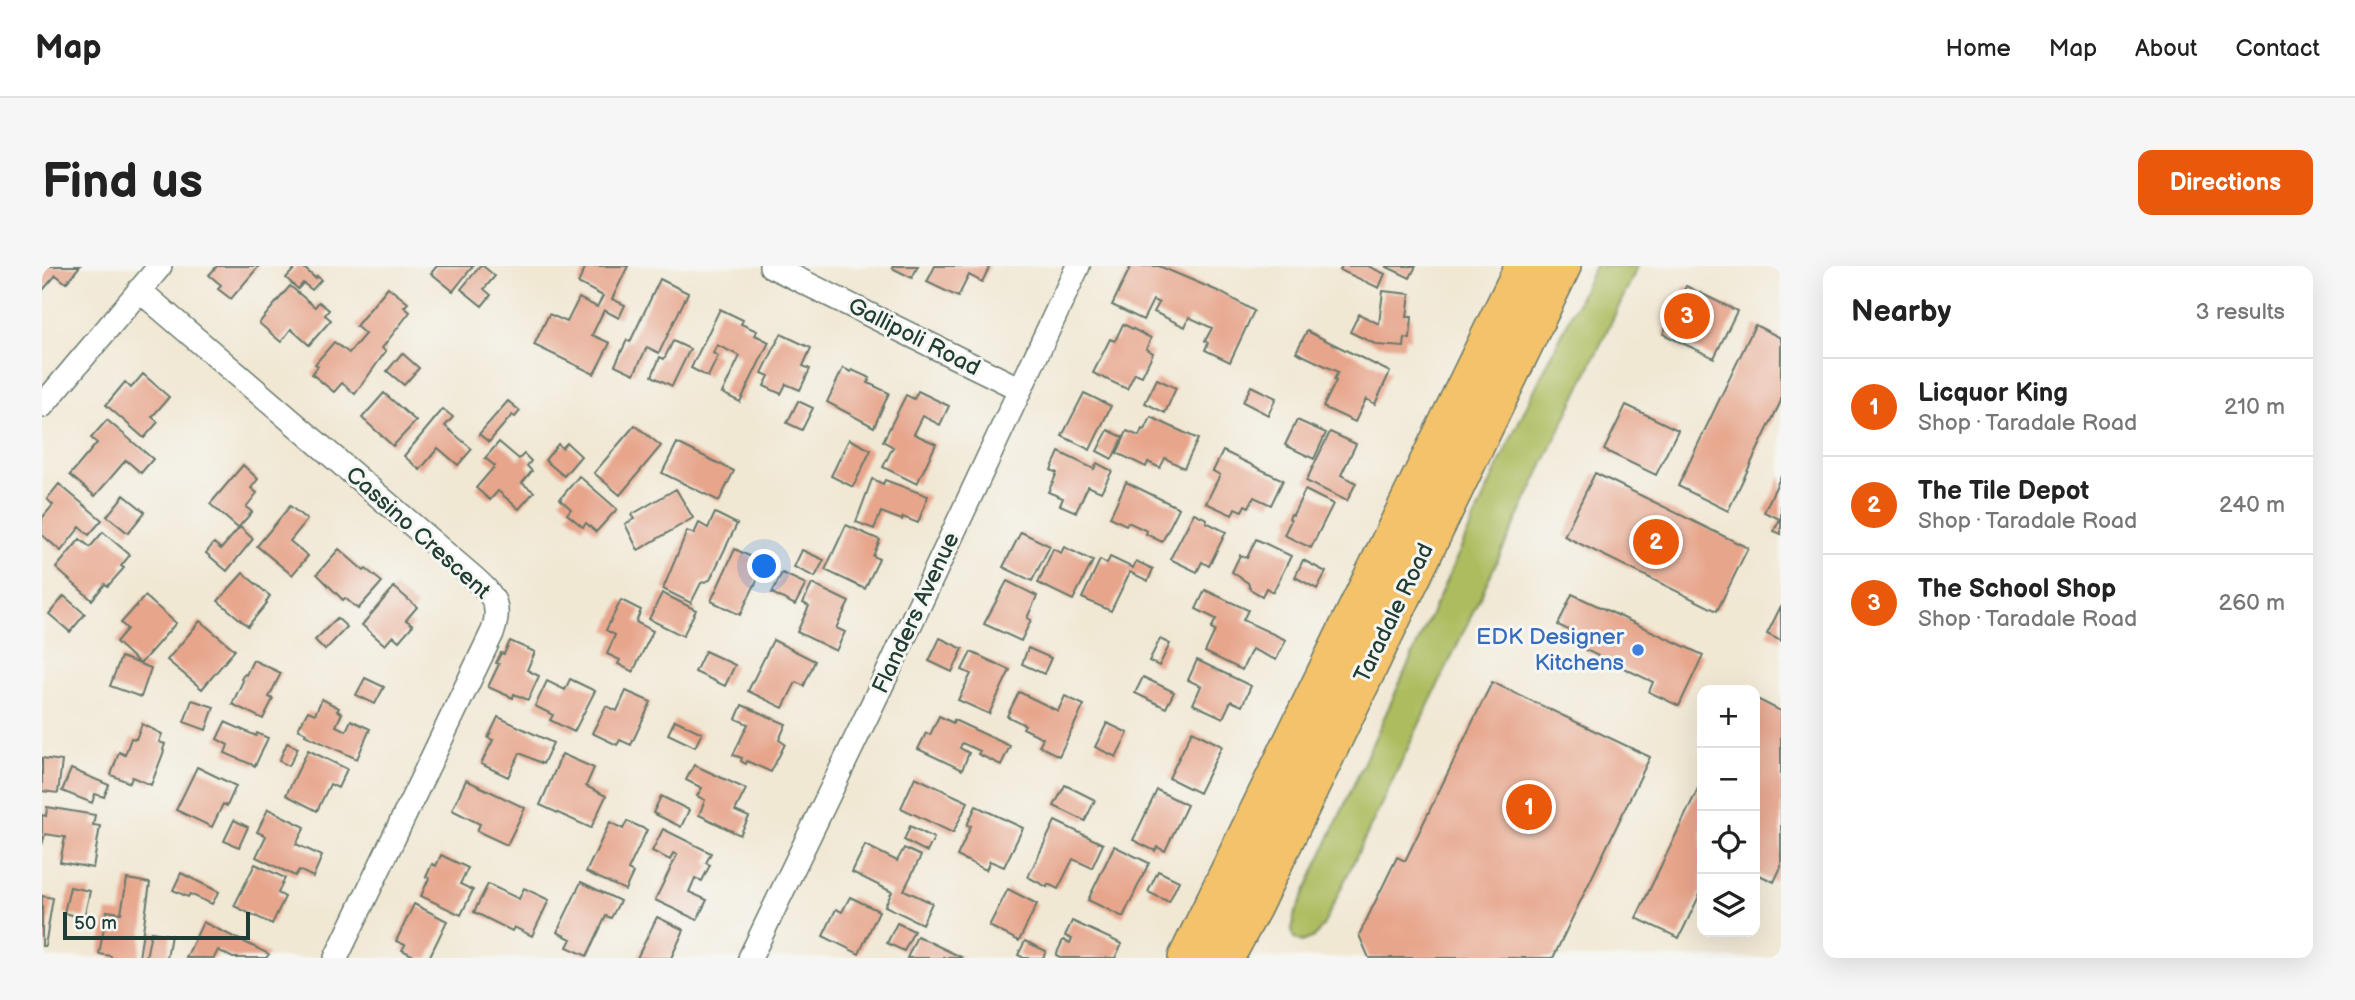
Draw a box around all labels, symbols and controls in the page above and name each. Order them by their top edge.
text: Map [35,28,101,68]
text: Home [1946,34,2011,63]
text: Map [2049,34,2097,63]
text: About [2135,34,2197,63]
text: Contact [2235,34,2320,63]
button: Directions [2138,150,2313,215]
text: Find us [42,153,203,212]
pin: 3 [1664,290,1710,342]
street label: Gallipoli Road [843,292,985,382]
text: Nearby [1851,294,1951,330]
text: 3 results [2196,298,2285,326]
text: Licquor King [1918,378,2068,409]
text: 1 [1869,393,1879,421]
text: 210 m [2224,393,2285,421]
text: Shop · Taradale Road [1918,409,2137,437]
street label: Cassino Crescent [340,461,496,605]
text: The Tile Depot [1918,476,2089,507]
text: 2 [1867,491,1881,519]
text: 240 m [2219,491,2285,519]
text: Shop · Taradale Road [1918,507,2137,535]
pin: 2 [1633,516,1679,568]
street label: Flanders Avenue [866,528,966,698]
street label: Taradale Road [1348,539,1440,687]
your location [747,549,781,583]
text: The School Shop [1918,574,2116,605]
text: 3 [1867,589,1881,617]
text: 260 m [2219,589,2285,617]
text: Shop · Taradale Road [1918,605,2137,633]
place label: EDK Designer Kitchens [1476,623,1625,677]
marker: EDK Designer Kitchens [1630,642,1646,658]
map controls [1697,685,1760,937]
button: + [1697,685,1760,748]
button: − [1697,748,1760,811]
pin: 1 [1506,781,1552,833]
button: locate [1697,811,1760,874]
button: layers [1697,874,1760,937]
scale bar [63,909,250,941]
text: 50 m [74,912,117,935]

